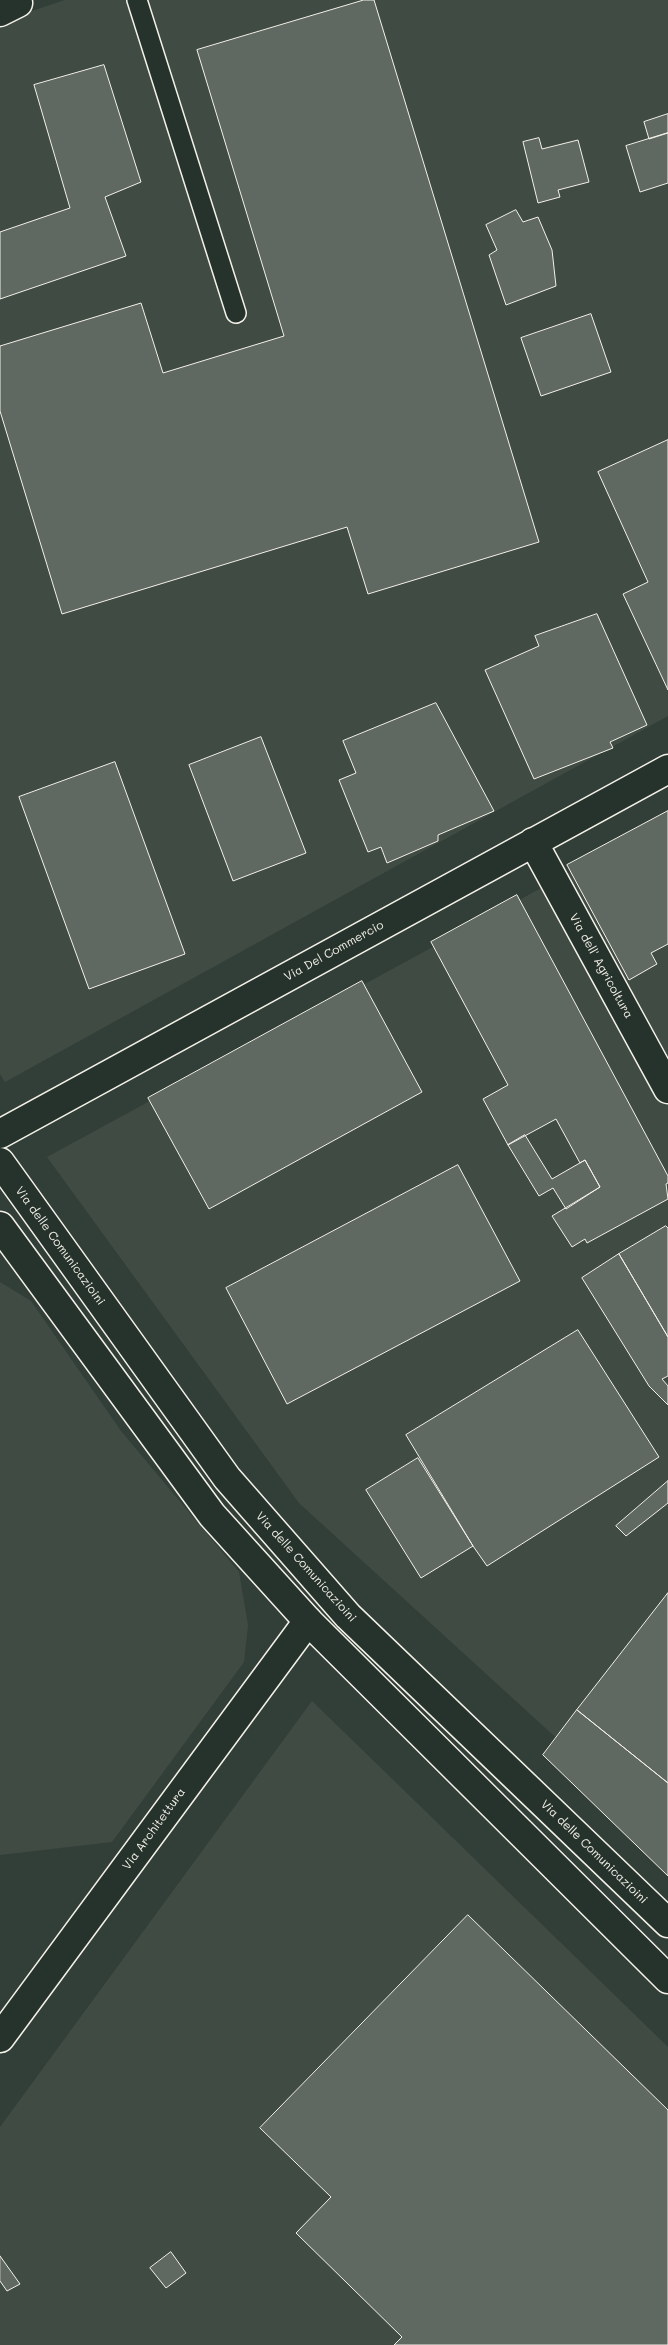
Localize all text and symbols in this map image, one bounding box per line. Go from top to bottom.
street label: Via dell' Agricoltura [566,911,636,1021]
street label: Via Del Commercio [282,918,386,984]
street label: Via delle Comunicazioini [12,1184,108,1308]
street label: Via delle Comunicazioini [253,1509,359,1625]
street label: Via Architettura [119,1785,189,1873]
street label: Via delle Comunicazioini [538,1797,650,1907]

